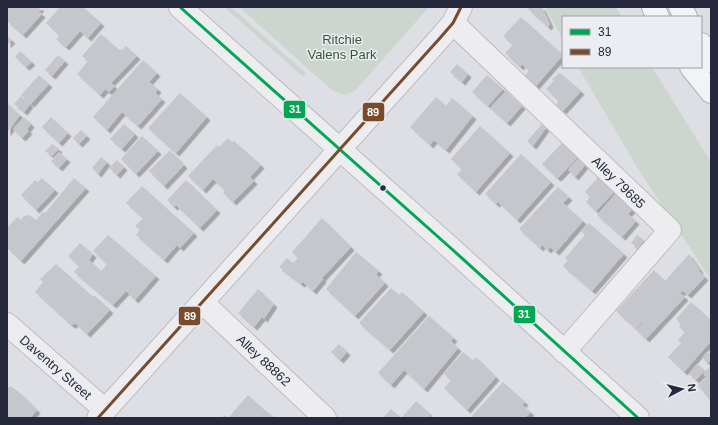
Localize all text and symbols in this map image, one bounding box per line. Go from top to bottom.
legend [562,16,702,68]
text: 31 [598,25,612,39]
park label: Ritchie Valens Park [307,32,377,62]
text: 89 [598,45,612,59]
line badge: 31 [283,100,306,119]
line badge: 89 [362,102,385,122]
text: 31 [289,103,301,115]
text: 89 [367,106,379,118]
street label: Alley 79685 [589,153,648,211]
unlabelled marker [378,183,388,193]
line badge: 31 [513,305,536,324]
line badge: 89 [178,306,201,326]
text: 31 [518,308,530,320]
text: 89 [184,310,196,322]
street label: Daventry Street [17,332,95,403]
street label: Alley 88862 [234,332,294,389]
north arrow [662,369,702,409]
text: N [685,383,698,393]

